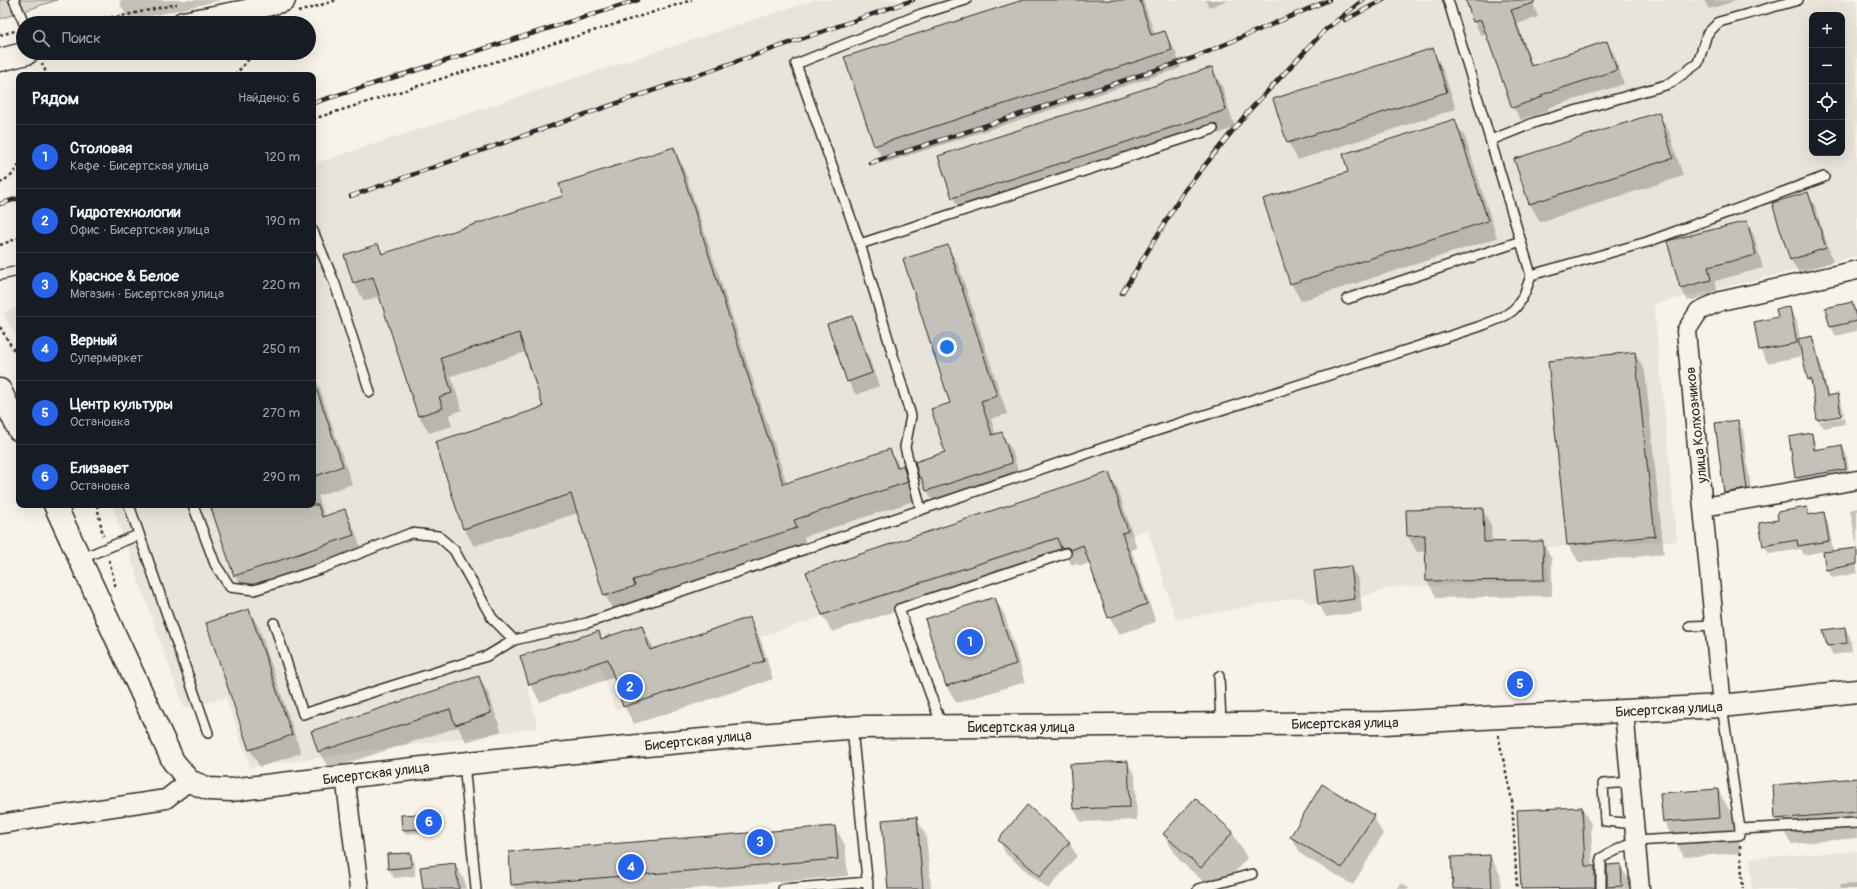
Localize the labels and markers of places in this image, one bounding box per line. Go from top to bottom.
pin: 1 [957,627,983,657]
pin: 5 [1507,669,1533,699]
pin: 2 [617,672,643,702]
pin: 6 [416,807,442,837]
pin: 3 [747,827,773,857]
pin: 4 [618,852,644,882]

